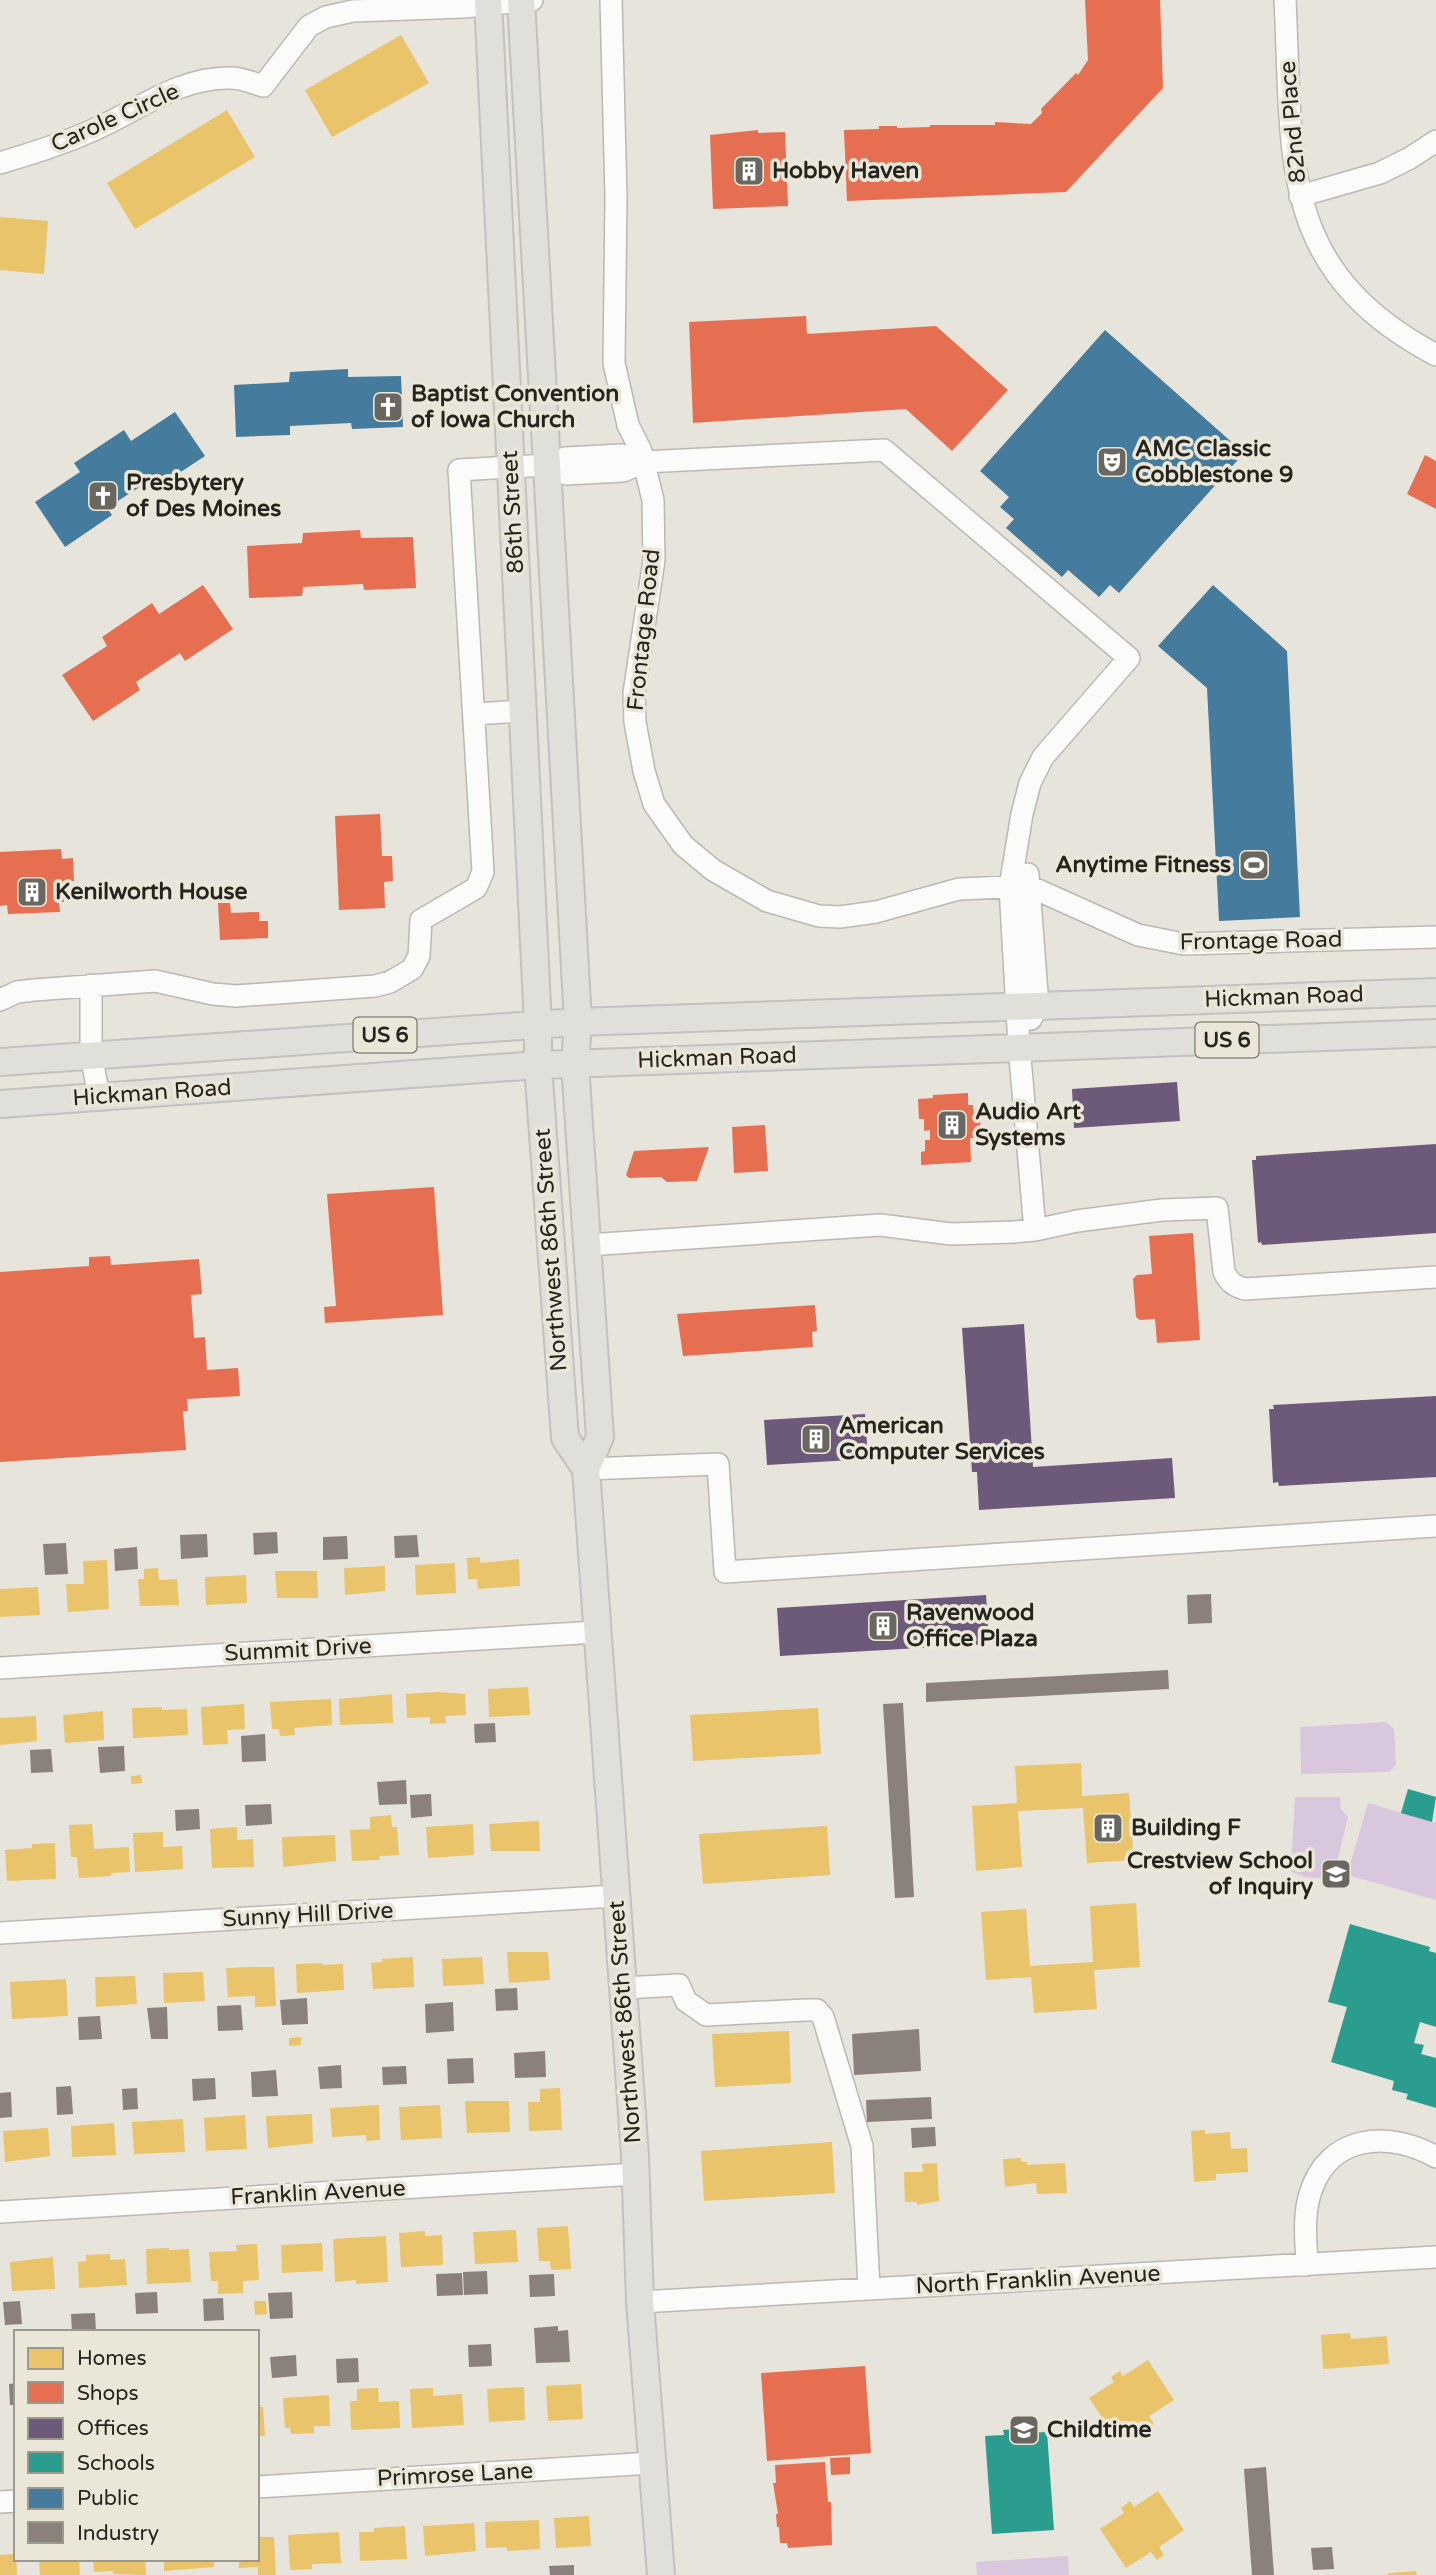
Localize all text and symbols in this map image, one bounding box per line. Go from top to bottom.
street label: 82nd Place [1274,60,1312,184]
street label: Carole Circle [47,77,183,159]
building icon: Hobby Haven [732,154,766,188]
place label: Hobby Haven [772,157,919,185]
place label: Baptist Convention of Iowa Church [411,380,619,434]
church icon: Baptist Convention of Iowa Church [371,390,405,424]
place label: AMC Classic Cobblestone 9 [1135,435,1293,489]
theatre icon: AMC Classic Cobblestone 9 [1095,445,1129,479]
street label: 86th Street [496,449,530,574]
place label: Presbytery of Des Moines [126,469,281,523]
church icon: Presbytery of Des Moines [86,479,120,513]
street label: Frontage Road [622,548,666,712]
sports icon: Anytime Fitness [1237,848,1271,882]
place label: Anytime Fitness [1055,851,1231,879]
building icon: Kenilworth House [15,875,49,909]
place label: Kenilworth House [55,878,248,906]
street label: Frontage Road [1179,926,1343,956]
street label: Hickman Road [1204,980,1364,1014]
road number: US 6 [354,1018,416,1052]
road number: US 6 [1196,1023,1258,1058]
street label: Hickman Road [637,1041,797,1075]
street label: Hickman Road [71,1073,233,1113]
place label: Audio Art Systems [975,1098,1081,1152]
building icon: Audio Art Systems [935,1108,969,1142]
street label: Northwest 86th Street [529,1127,573,1373]
place label: American Computer Services [839,1412,1045,1466]
building icon: American Computer Services [799,1422,833,1456]
place label: Ravenwood Office Plaza [906,1599,1038,1653]
building icon: Ravenwood Office Plaza [866,1609,900,1643]
street label: Summit Drive [224,1632,372,1668]
building icon: Building F [1091,1811,1125,1845]
place label: Building F [1131,1814,1241,1842]
place label: Crestview School of Inquiry [1127,1847,1314,1901]
school or university icon: Crestview School of Inquiry [1319,1857,1353,1891]
street label: Sunny Hill Drive [222,1897,394,1933]
street label: Northwest 86th Street [603,1899,647,2145]
street label: Franklin Avenue [230,2174,406,2212]
street label: North Franklin Avenue [915,2260,1161,2300]
legend [14,2330,259,2561]
text: Homes [77,2346,147,2371]
text: Shops [77,2381,139,2406]
school or university icon: Childtime [1007,2413,1041,2447]
text: Offices [77,2416,149,2441]
place label: Childtime [1047,2416,1152,2444]
text: Schools [77,2451,155,2476]
street label: Primrose Lane [376,2457,534,2493]
text: Public [77,2486,139,2511]
text: Industry [77,2521,159,2546]

